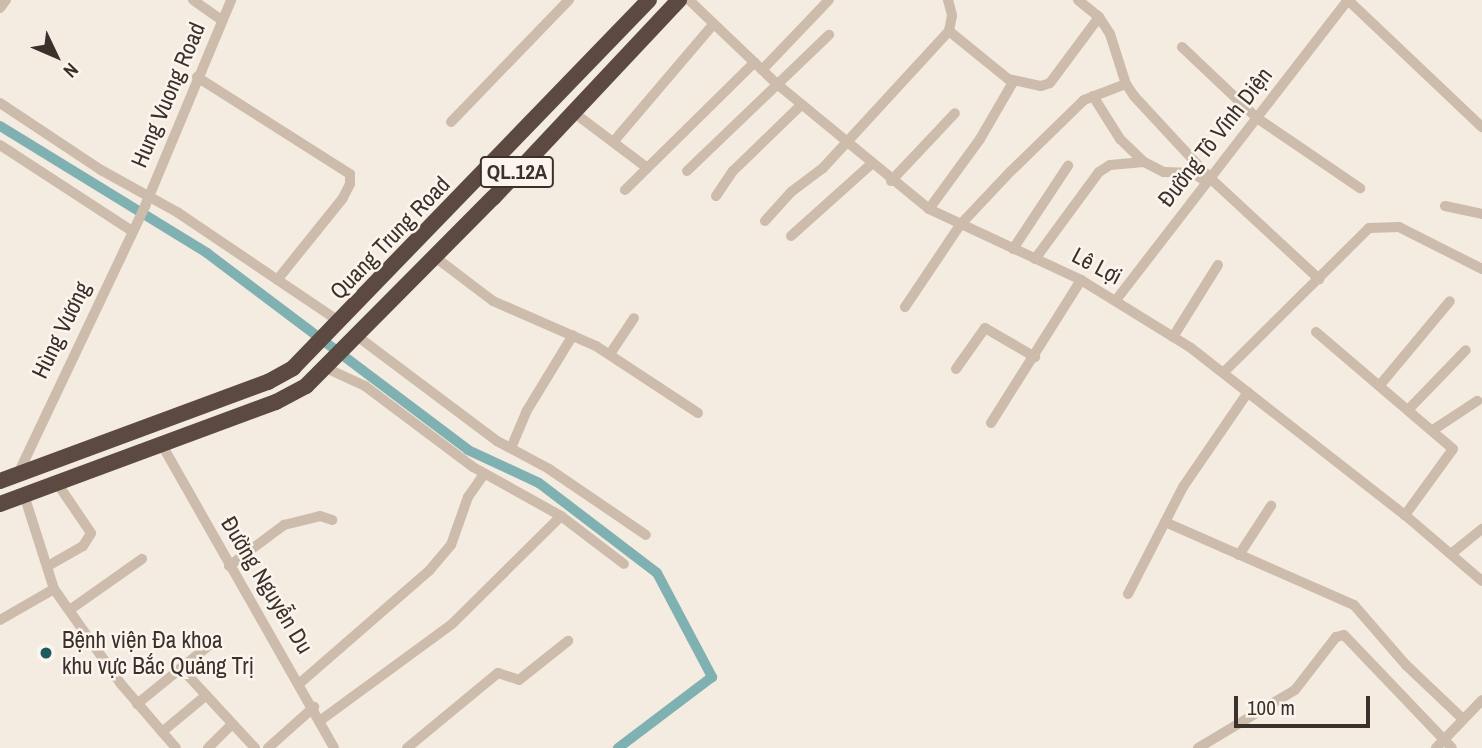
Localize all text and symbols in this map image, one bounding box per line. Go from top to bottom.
street label: Hung Vuong Road [125,19,211,171]
north arrow [21,21,91,91]
text: N [58,58,84,84]
street label: Đường Tô Vĩnh Diện [1152,62,1278,212]
road number: QL.12A [478,154,556,190]
street label: Quang Trung Road [324,171,456,305]
street label: Lê Lợi [1067,242,1127,290]
street label: Hùng Vương [26,277,96,383]
street label: Đường Nguyễn Du [215,511,319,659]
place label: Bệnh viện Đa khoa khu vực Bắc Quảng Trị [62,626,254,680]
marker: Bệnh viện Đa khoa khu vực Bắc Quảng Trị [36,643,56,663]
scale bar [1237,682,1374,726]
text: 100 m [1247,693,1295,722]

